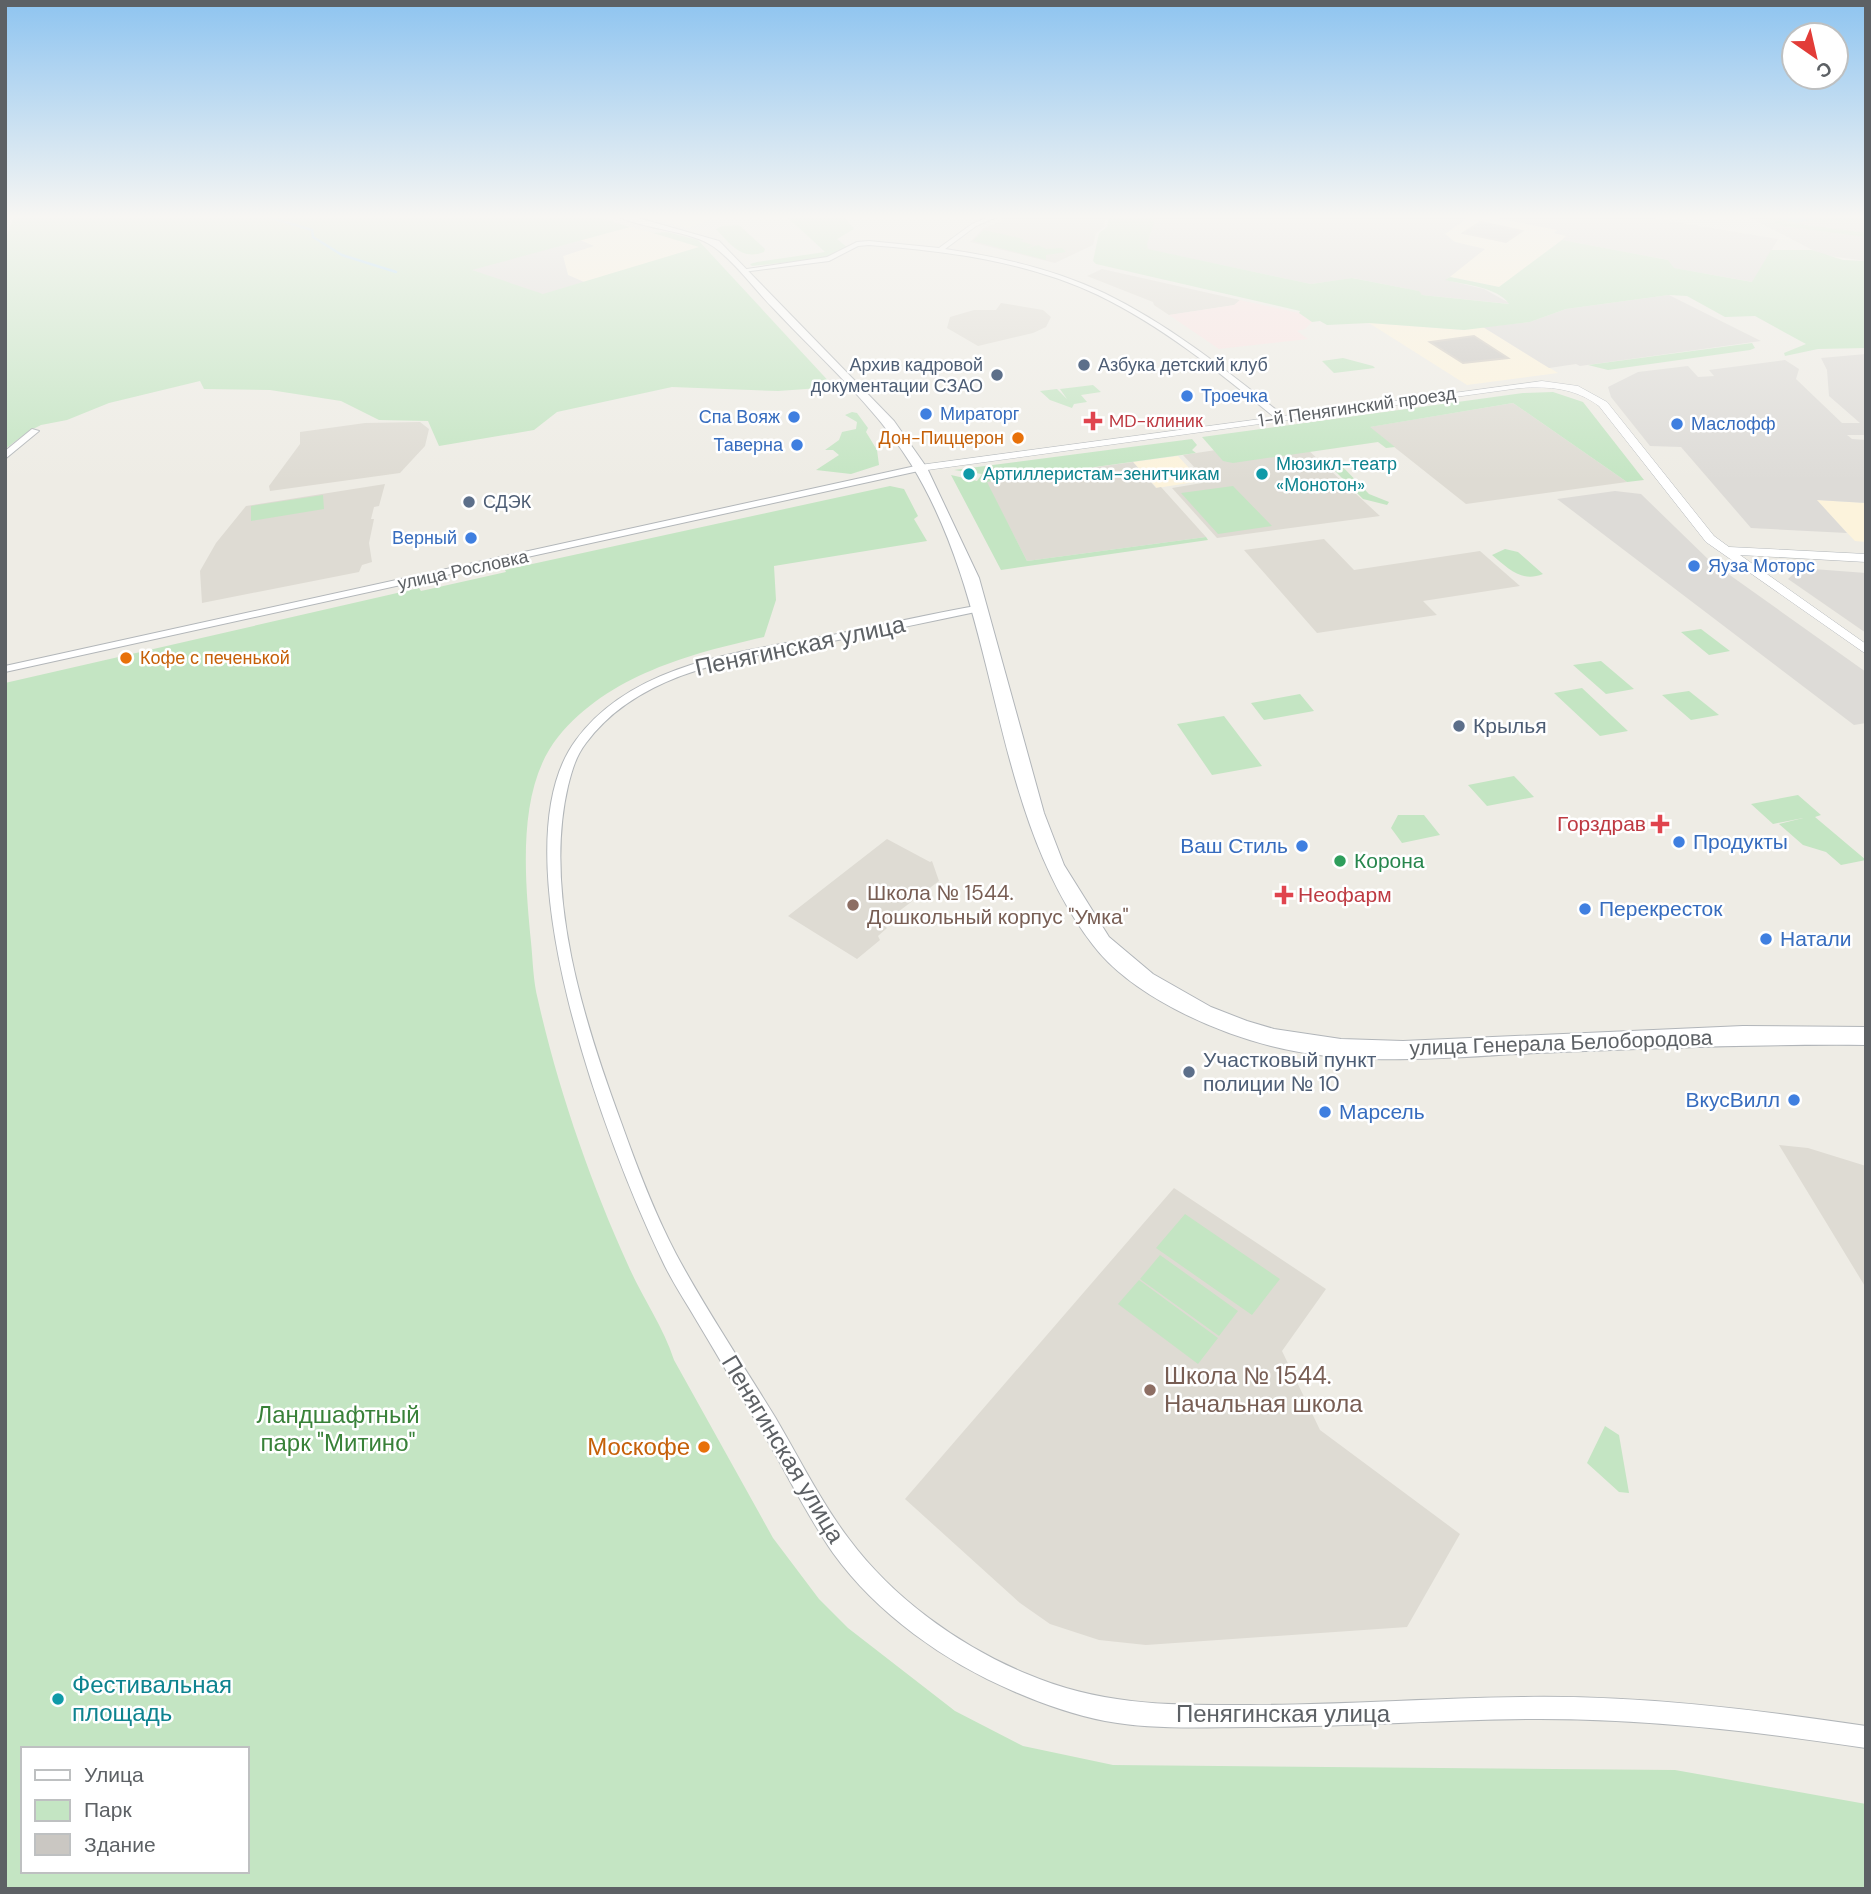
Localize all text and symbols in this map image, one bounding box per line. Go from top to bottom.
north arrow [1780,21,1850,91]
text: С [1811,55,1837,84]
place label: Архив кадровой документации СЗАО [811,353,983,398]
place label: Азбука детский клуб [1098,353,1268,377]
marker: Азбука детский клуб [1076,357,1092,373]
marker: Архив кадровой документации СЗАО [989,367,1005,383]
street label: 1-й Пенягинский проезд [1257,381,1458,433]
place label: Троечка [1201,384,1269,408]
marker: Троечка [1179,388,1195,404]
place label: Мираторг [940,402,1020,426]
place label: Спа Вояж [699,405,780,429]
marker: Мираторг [918,406,934,422]
marker: Спа Вояж [786,409,802,425]
place label: MD-клиник [1109,409,1203,433]
marker: MD-клиник [1083,411,1103,431]
place label: Маслофф [1691,412,1776,436]
marker: Маслофф [1669,416,1685,432]
place label: Дон-Пиццерон [879,426,1004,450]
marker: Дон-Пиццерон [1010,430,1026,446]
place label: Таверна [713,433,784,457]
marker: Таверна [789,437,805,453]
place label: Мюзикл-театр «Монотон» [1276,452,1397,497]
place label: Артиллеристам-зенитчикам [983,462,1220,486]
marker: Артиллеристам-зенитчикам [961,466,977,482]
marker: Мюзикл-театр «Монотон» [1254,466,1270,482]
place label: СДЭК [483,490,532,514]
marker: СДЭК [461,494,477,510]
place label: Верный [392,526,457,550]
marker: Верный [463,530,479,546]
street label: улица Рословка [395,544,532,596]
place label: Яуза Моторс [1708,554,1815,578]
marker: Яуза Моторс [1686,558,1702,574]
street label: Пенягинская улица [692,608,908,683]
place label: Кофе с печенькой [140,646,290,670]
marker: Кофе с печенькой [118,650,134,666]
place label: Крылья [1473,712,1547,740]
marker: Крылья [1451,718,1467,734]
place label: Горздрав [1557,810,1646,838]
marker: Горздрав [1652,816,1668,832]
place label: Продукты [1693,828,1788,856]
place label: Ваш Стиль [1180,832,1288,860]
marker: Продукты [1671,834,1687,850]
marker: Ваш Стиль [1294,838,1310,854]
place label: Корона [1354,847,1425,875]
marker: Корона [1332,853,1348,869]
place label: Школа № 1544. Дошкольный корпус "Умка" [867,879,1129,931]
place label: Неофарм [1298,881,1392,909]
marker: Неофарм [1276,887,1292,903]
place label: Перекресток [1599,895,1723,923]
marker: Школа № 1544. Дошкольный корпус "Умка" [845,897,861,913]
marker: Перекресток [1577,901,1593,917]
place label: Натали [1780,925,1851,953]
marker: Натали [1758,931,1774,947]
street label: улица Генерала Белобородова [1409,1024,1713,1062]
place label: Участковый пункт полиции № 10 [1203,1046,1377,1098]
marker: Участковый пункт полиции № 10 [1181,1064,1197,1080]
place label: ВкусВилл [1686,1086,1780,1114]
marker: ВкусВилл [1786,1092,1802,1108]
place label: Марсель [1339,1098,1425,1126]
marker: Марсель [1317,1104,1333,1120]
street label: Пенягинская улица [715,1349,852,1549]
place label: Школа № 1544. Начальная школа [1164,1360,1363,1419]
marker: Школа № 1544. Начальная школа [1142,1382,1158,1398]
park label: Ландшафтный парк "Митино" [256,1399,420,1458]
place label: Москофе [587,1431,690,1462]
marker: Москофе [696,1439,712,1455]
place label: Фестивальная площадь [72,1669,232,1728]
marker: Фестивальная площадь [50,1691,66,1707]
street label: Пенягинская улица [1176,1698,1391,1729]
legend [21,1747,248,1873]
text: Улица [84,1761,144,1789]
text: Парк [84,1796,132,1824]
text: Здание [84,1831,156,1859]

